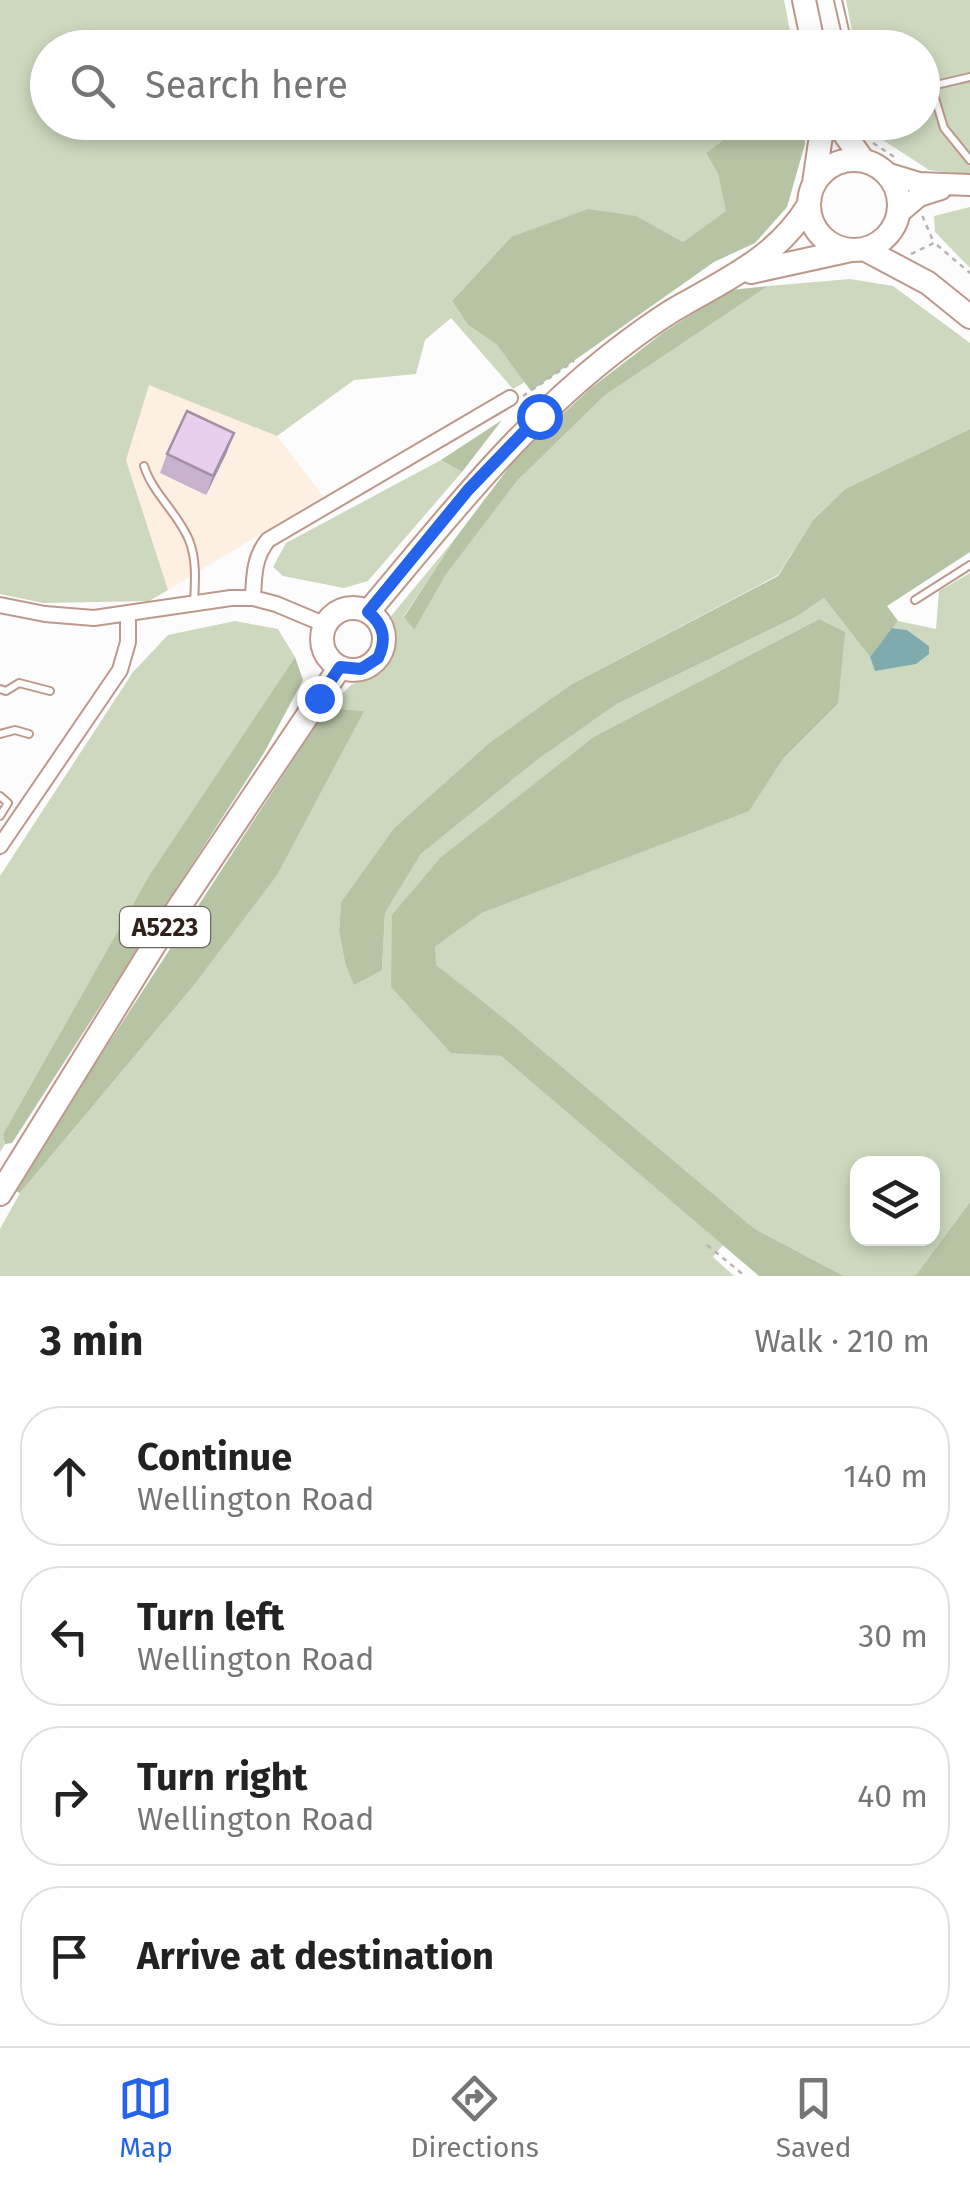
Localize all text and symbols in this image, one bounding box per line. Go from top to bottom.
search box [30,30,940,140]
icon: search [65,58,120,113]
text: Search here [145,62,348,108]
route start [517,394,563,440]
route end [297,676,343,722]
road number: A5223 [120,907,210,947]
map controls [850,1156,940,1246]
button: layers [850,1156,940,1246]
text: 3 min [40,1316,143,1366]
text: Walk · 210 m [754,1322,930,1360]
text: Continue [137,1434,292,1480]
icon: ahead [42,1449,97,1504]
text: 140 m [843,1457,928,1495]
text: Wellington Road [137,1480,375,1518]
text: Turn left [137,1594,284,1640]
icon: left [42,1609,97,1664]
text: 30 m [858,1617,928,1655]
text: Wellington Road [137,1640,375,1678]
text: Turn right [137,1754,307,1800]
icon: right [42,1769,97,1824]
text: 40 m [857,1777,928,1815]
text: Wellington Road [137,1800,375,1838]
icon: arrive [42,1929,97,1984]
text: Arrive at destination [137,1933,494,1979]
tab: Map [118,2071,173,2164]
tab: Directions [410,2071,539,2164]
tab: Saved [776,2071,852,2164]

